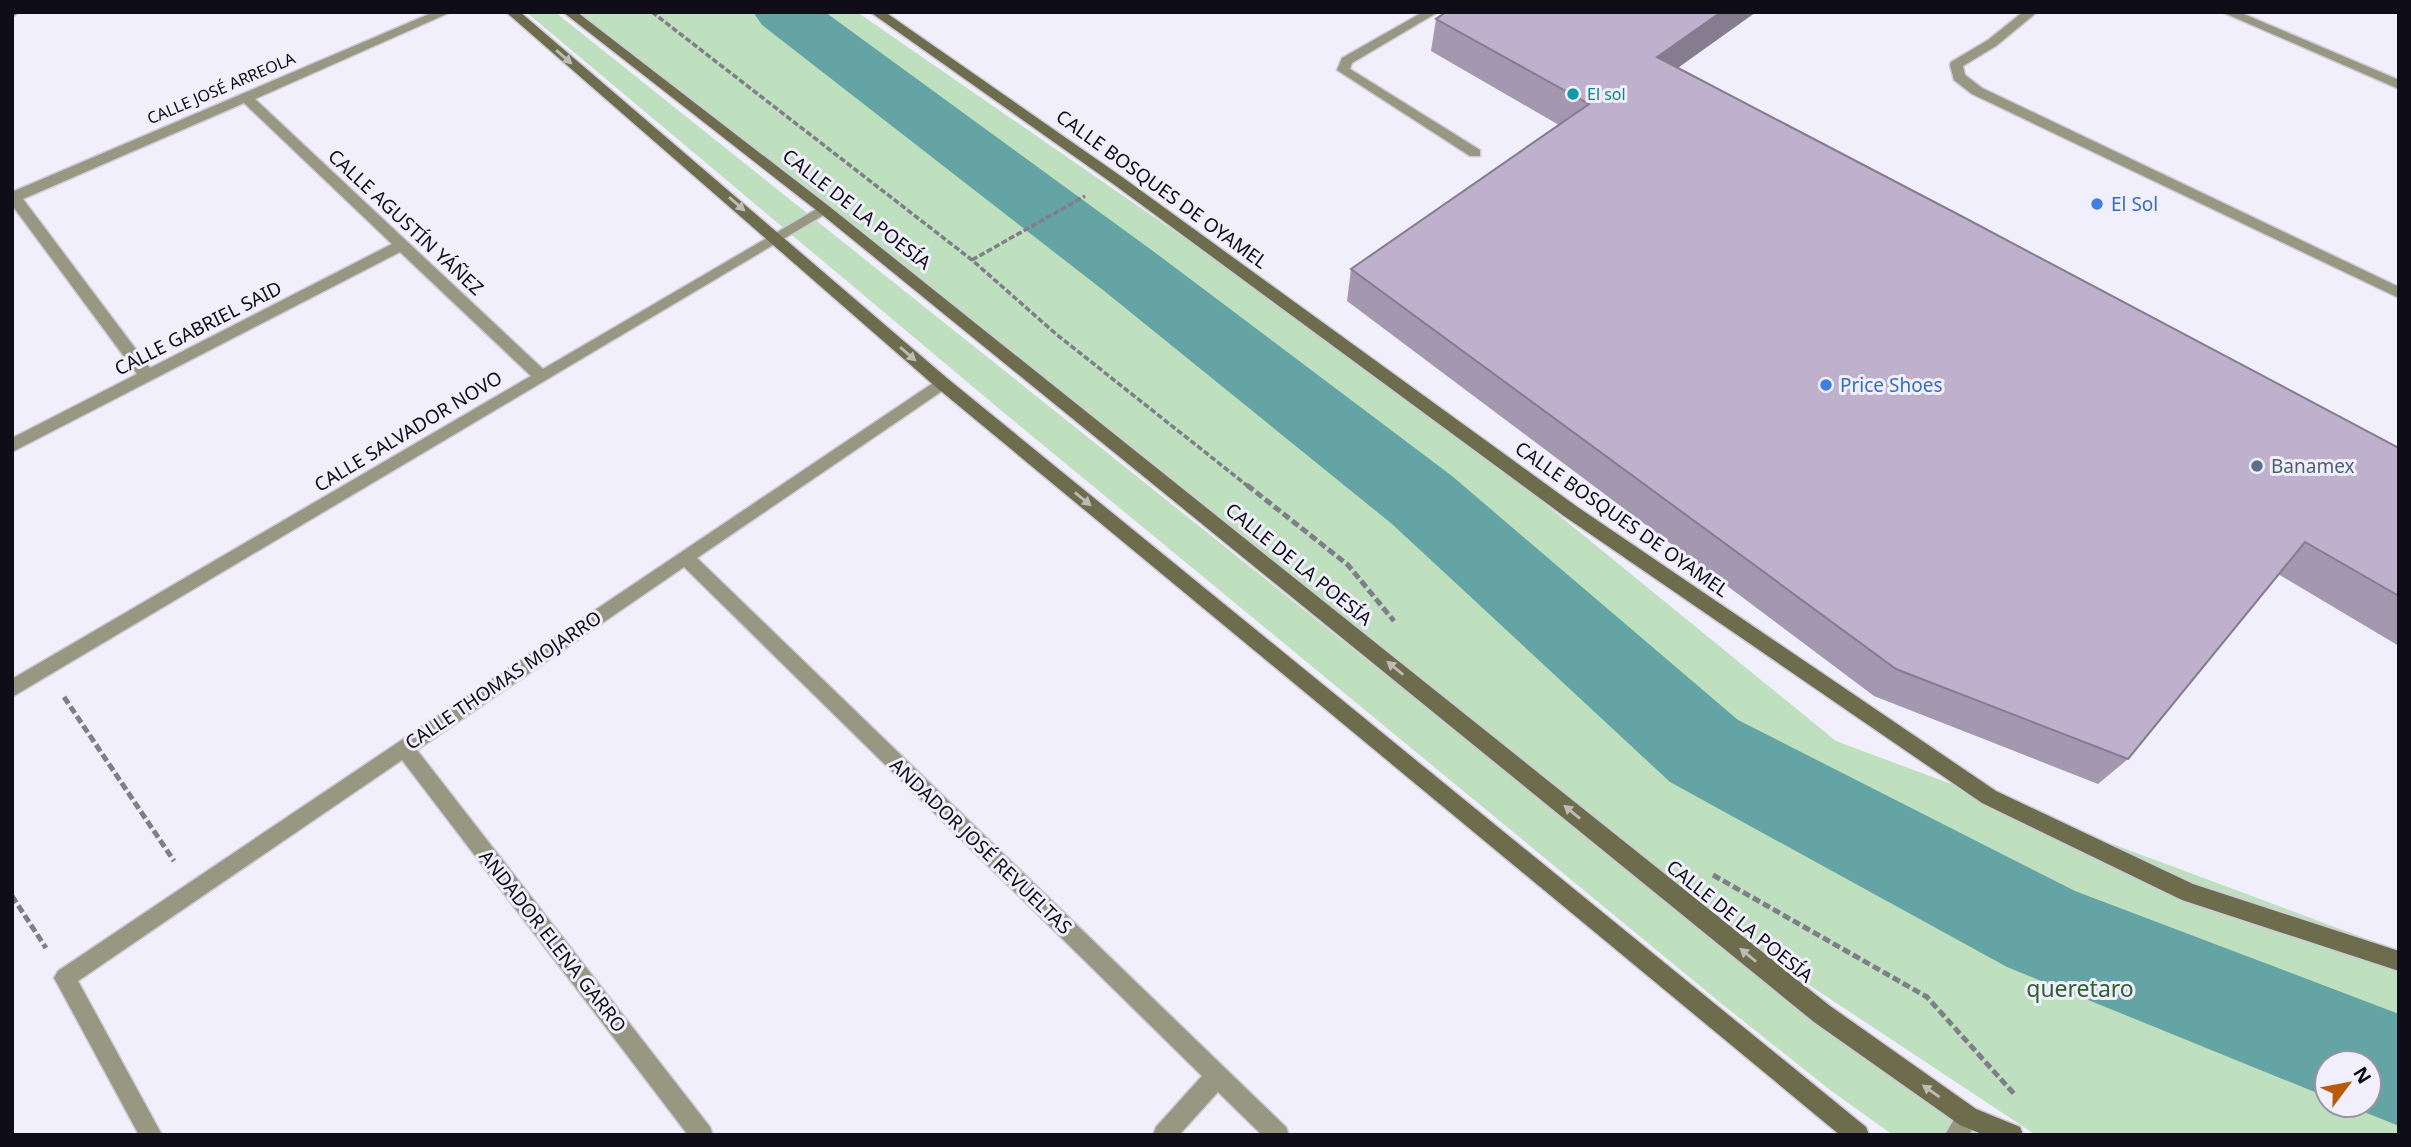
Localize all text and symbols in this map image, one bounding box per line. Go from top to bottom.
street label: CALLE JOSÉ ARREOLA [144,47,299,129]
one-way arrow [555,49,573,65]
place label: El sol [1587,83,1626,105]
marker: El sol [1565,86,1581,102]
street label: CALLE BOSQUES DE OYAMEL [1051,103,1273,275]
street label: CALLE AGUSTÍN YÁÑEZ [323,143,489,301]
street label: CALLE DE LA POESÍA [777,143,937,276]
place label: El Sol [2111,191,2158,217]
one-way arrow [728,196,746,212]
marker: El Sol [2089,196,2105,212]
street label: CALLE GABRIEL SAID [110,275,286,381]
one-way arrow [900,346,917,361]
street label: CALLE SALVADOR NOVO [309,364,507,498]
place label: Price Shoes [1840,372,1943,398]
marker: Price Shoes [1818,377,1834,393]
street label: CALLE BOSQUES DE OYAMEL [1510,435,1734,603]
place label: Banamex [2271,453,2355,479]
marker: Banamex [2249,458,2265,474]
one-way arrow [1074,492,1092,507]
street label: CALLE DE LA POESÍA [1220,497,1379,632]
street label: CALLE THOMAS MOJARRO [400,604,606,756]
one-way arrow [1386,661,1404,676]
street label: ANDADOR JOSÉ REVUELTAS [884,752,1078,940]
one-way arrow [1563,804,1581,819]
street label: ANDADOR ELENA GARRO [474,844,632,1038]
street label: CALLE DE LA POESÍA [1661,854,1820,989]
one-way arrow [1740,948,1757,963]
park label: queretaro [2026,972,2134,1004]
north arrow [2313,1049,2383,1119]
text: N [2347,1062,2378,1088]
one-way arrow [1922,1084,1940,1098]

